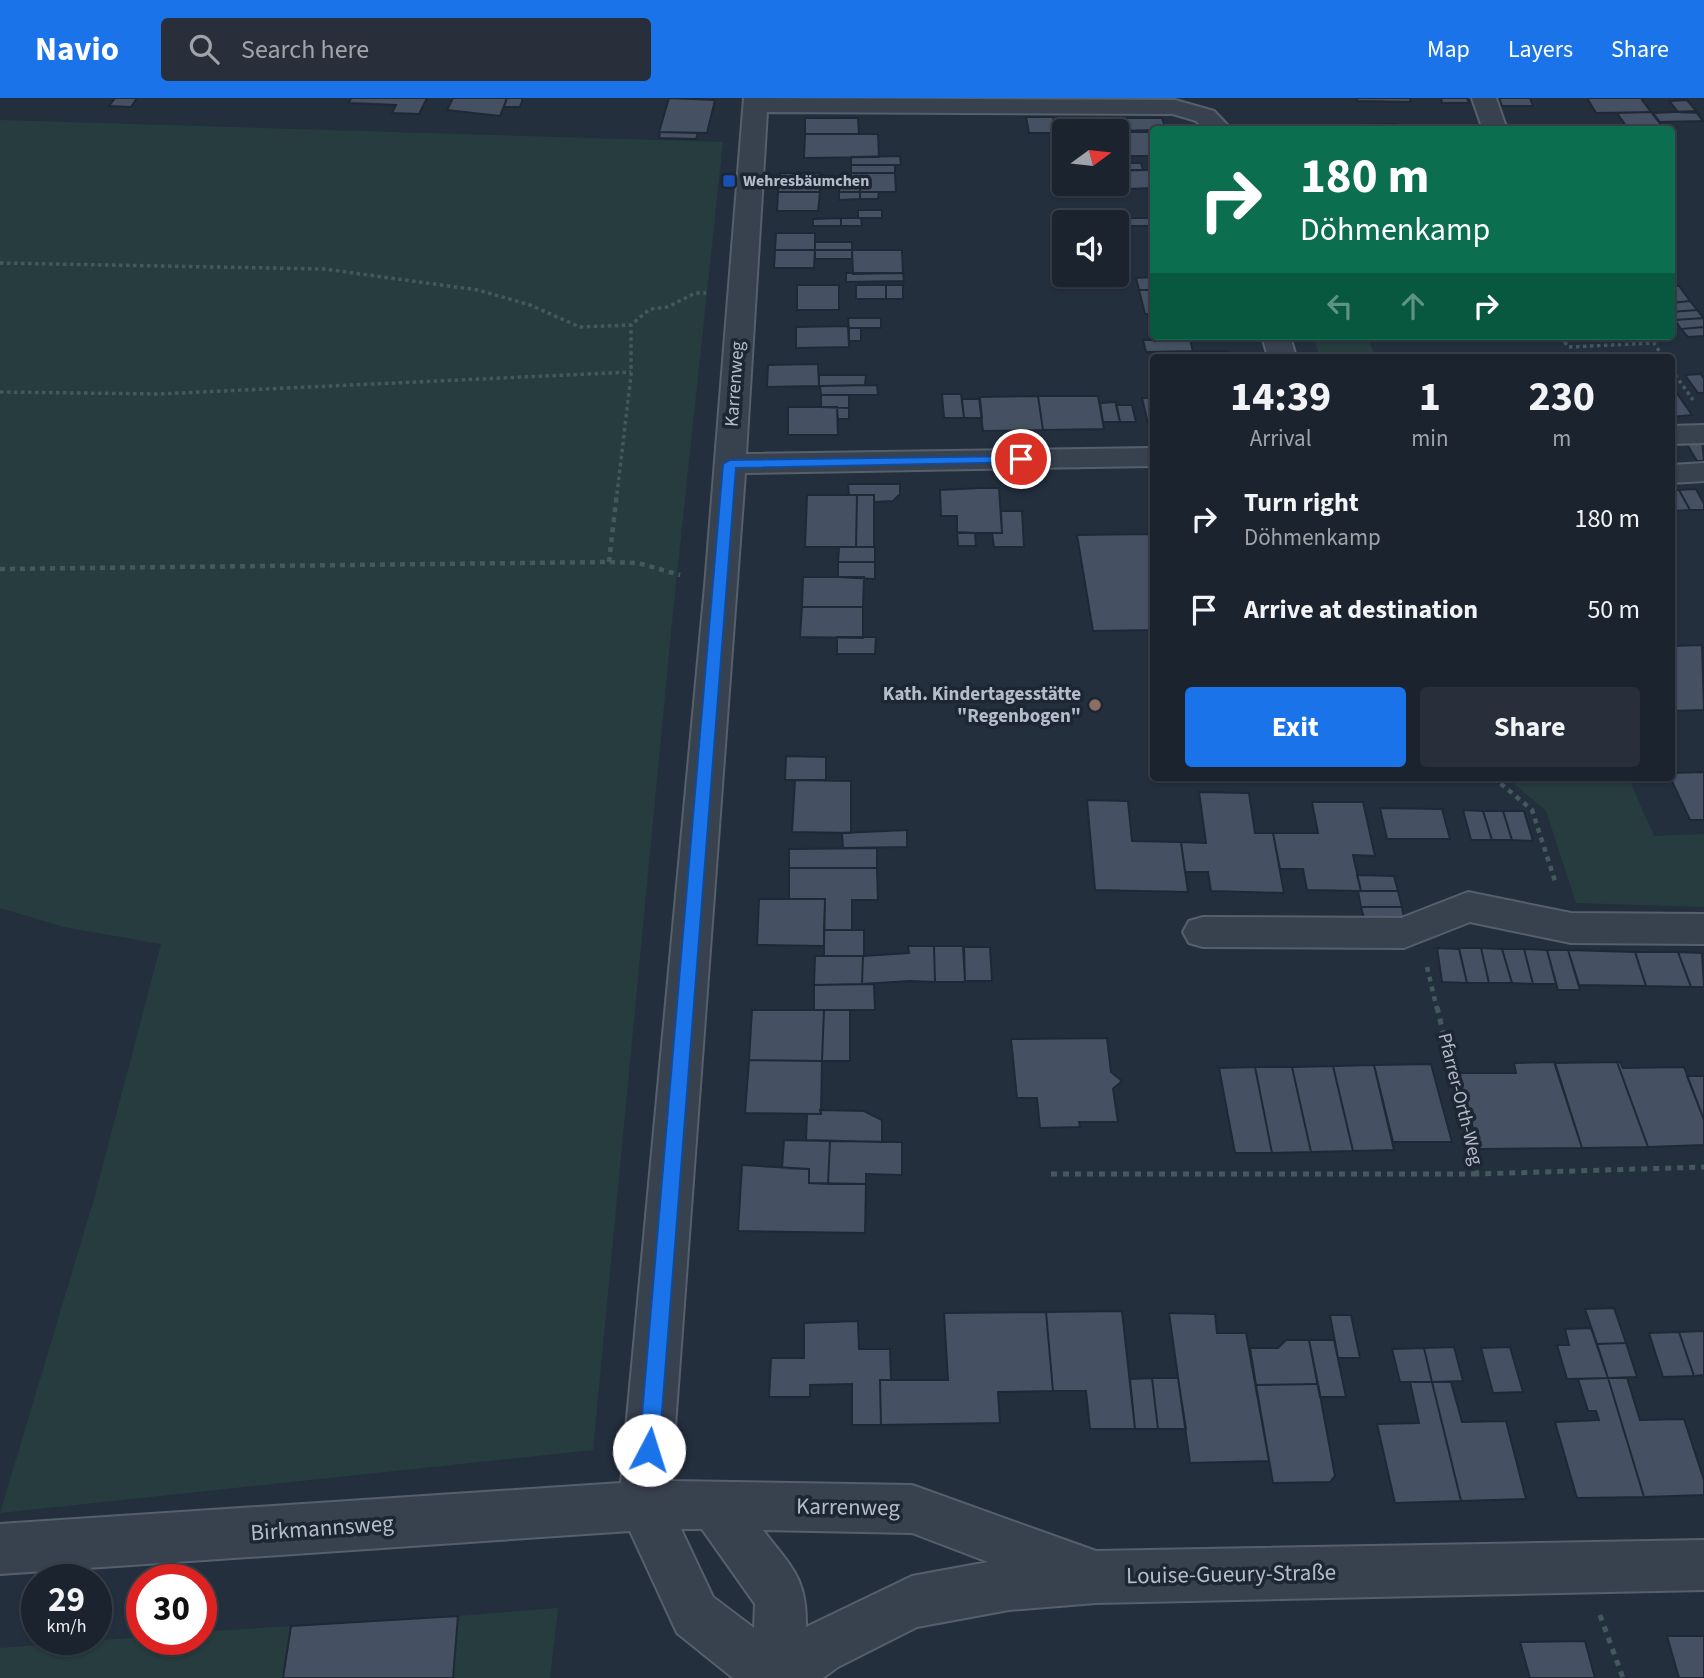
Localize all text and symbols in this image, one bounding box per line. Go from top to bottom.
search box [161,18,651,81]
text: Navio [35,26,119,73]
icon: search [185,30,223,68]
text: Search here [241,31,369,68]
text: Map [1427,32,1470,67]
text: Layers [1508,32,1573,67]
text: Share [1611,32,1669,67]
north arrow [1052,119,1129,196]
map controls [1052,119,1129,287]
text: 180 m [1300,142,1429,212]
icon: right [1185,154,1276,245]
place label: Wehresbäumchen [743,170,869,192]
marker: Wehresbäumchen [721,173,737,189]
text: Döhmenkamp [1300,207,1490,253]
button: sound [1052,210,1129,287]
icon: left [1321,287,1359,325]
icon: ahead [1394,287,1432,325]
icon: right [1467,287,1505,325]
street label: Karrenweg [719,340,751,428]
text: 14:39 [1230,367,1331,427]
text: 1 [1419,367,1441,427]
text: 230 [1528,367,1595,427]
text: Arrival [1250,422,1312,455]
text: min [1411,422,1449,455]
text: m [1552,422,1571,455]
pin [991,429,1051,489]
icon: arrive [1002,440,1040,478]
text: Turn right [1244,484,1359,521]
icon: right [1185,500,1223,538]
text: 180 m [1574,500,1640,537]
text: Döhmenkamp [1244,521,1381,554]
icon: arrive [1185,591,1223,629]
text: Arrive at destination [1244,591,1478,628]
text: 50 m [1587,591,1640,628]
place label: Kath. Kindertagesstätte "Regenbogen" [883,681,1081,730]
button: Exit [1185,687,1406,767]
button: Share [1420,687,1640,767]
marker: Kath. Kindertagesstätte "Regenbogen" [1087,697,1103,713]
street label: Pfarrer-Orth-Weg [1431,1030,1490,1168]
position arrow [612,1413,686,1487]
street label: Karrenweg [796,1490,901,1524]
street label: Birkmannsweg [249,1507,395,1549]
street label: Louise-Gueury-Straße [1126,1556,1336,1592]
speed limit sign: 30 [126,1564,217,1655]
text: 29 [48,1575,85,1625]
text: km/h [47,1614,86,1639]

